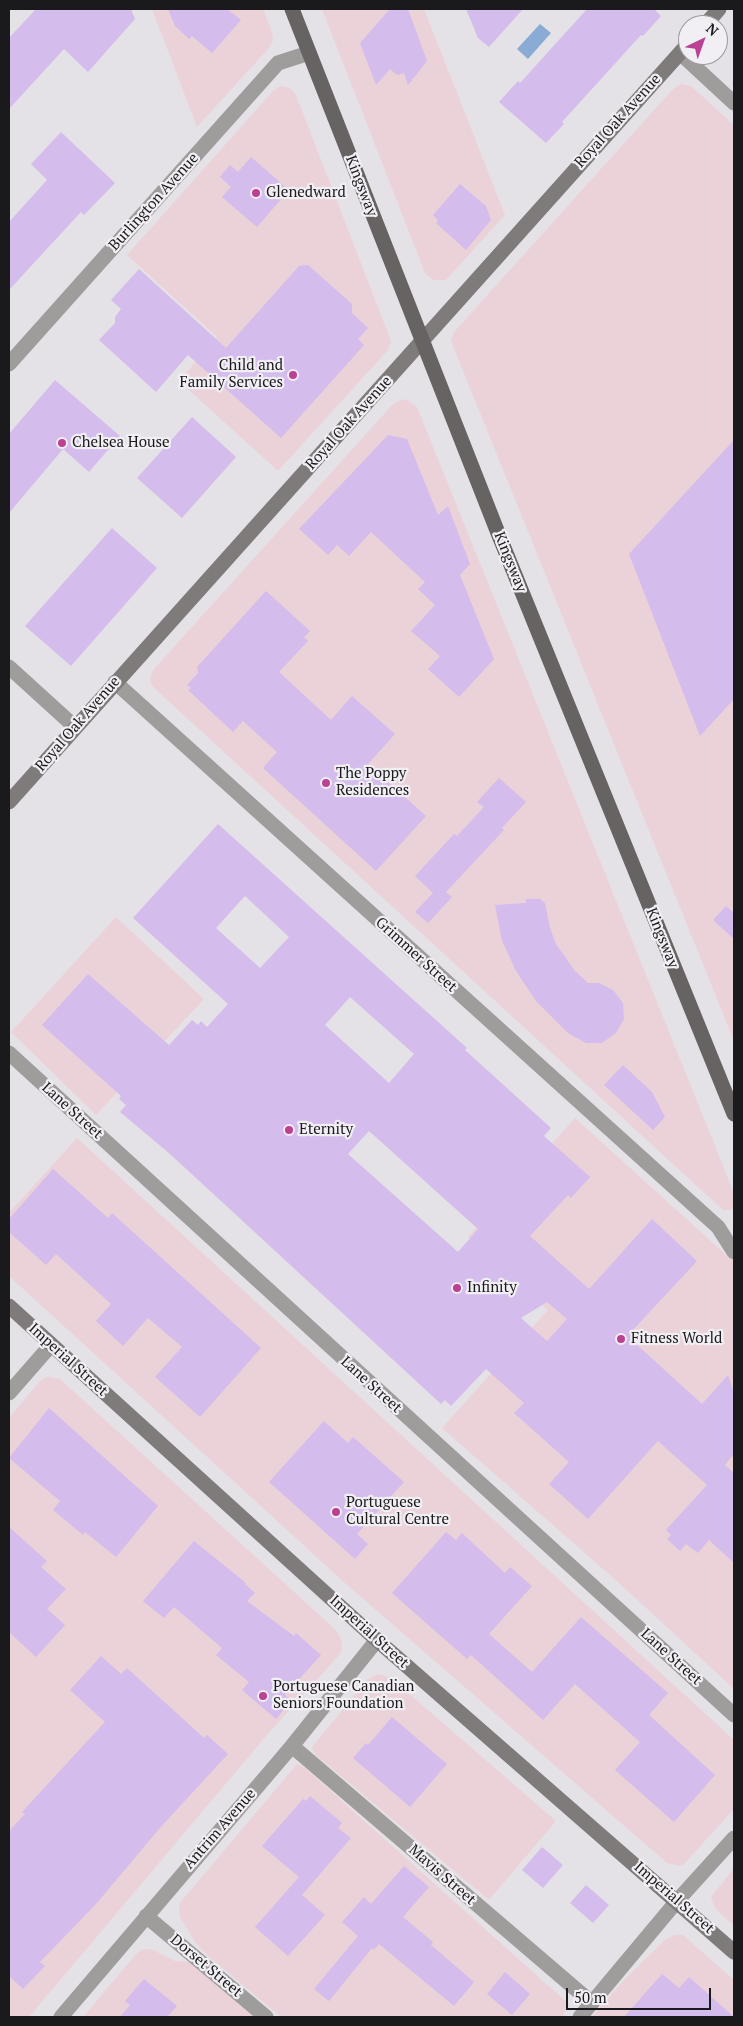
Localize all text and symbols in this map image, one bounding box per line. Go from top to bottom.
north arrow [678,15,728,65]
text: N [702,19,723,40]
street label: Royal Oak Avenue [571,70,665,172]
street label: Burlington Avenue [106,150,202,254]
street label: Kingsway [341,153,381,219]
place label: Glenedward [266,184,346,202]
marker: Glenedward [250,187,262,199]
place label: Child and Family Services [180,357,283,392]
marker: Child and Family Services [287,369,299,381]
street label: Royal Oak Avenue [302,372,396,474]
place label: Chelsea House [72,434,170,452]
marker: Chelsea House [56,437,68,449]
street label: Kingsway [490,529,530,595]
street label: Royal Oak Avenue [32,673,124,775]
place label: The Poppy Residences [336,765,409,800]
marker: The Poppy Residences [320,777,332,789]
street label: Kingsway [642,905,682,971]
street label: Grimmer Street [372,914,460,996]
street label: Lane Street [38,1079,106,1143]
place label: Eternity [299,1121,353,1139]
marker: Eternity [283,1124,295,1136]
place label: Infinity [467,1279,517,1297]
marker: Infinity [451,1282,463,1294]
street label: Imperial Street [25,1320,111,1400]
place label: Fitness World [631,1330,722,1348]
marker: Fitness World [615,1333,627,1345]
street label: Lane Street [337,1353,405,1417]
place label: Portuguese Cultural Centre [346,1494,449,1529]
marker: Portuguese Cultural Centre [330,1506,342,1518]
street label: Imperial Street [326,1592,412,1672]
street label: Lane Street [637,1625,705,1689]
place label: Portuguese Canadian Seniors Foundation [273,1678,414,1713]
marker: Portuguese Canadian Seniors Foundation [257,1690,269,1702]
street label: Antrim Avenue [180,1785,260,1873]
street label: Mavis Street [405,1841,479,1909]
street label: Imperial Street [630,1858,718,1938]
street label: Dorset Street [167,1931,245,2001]
scale bar [568,1978,713,2010]
text: 50 m [574,1987,607,2007]

